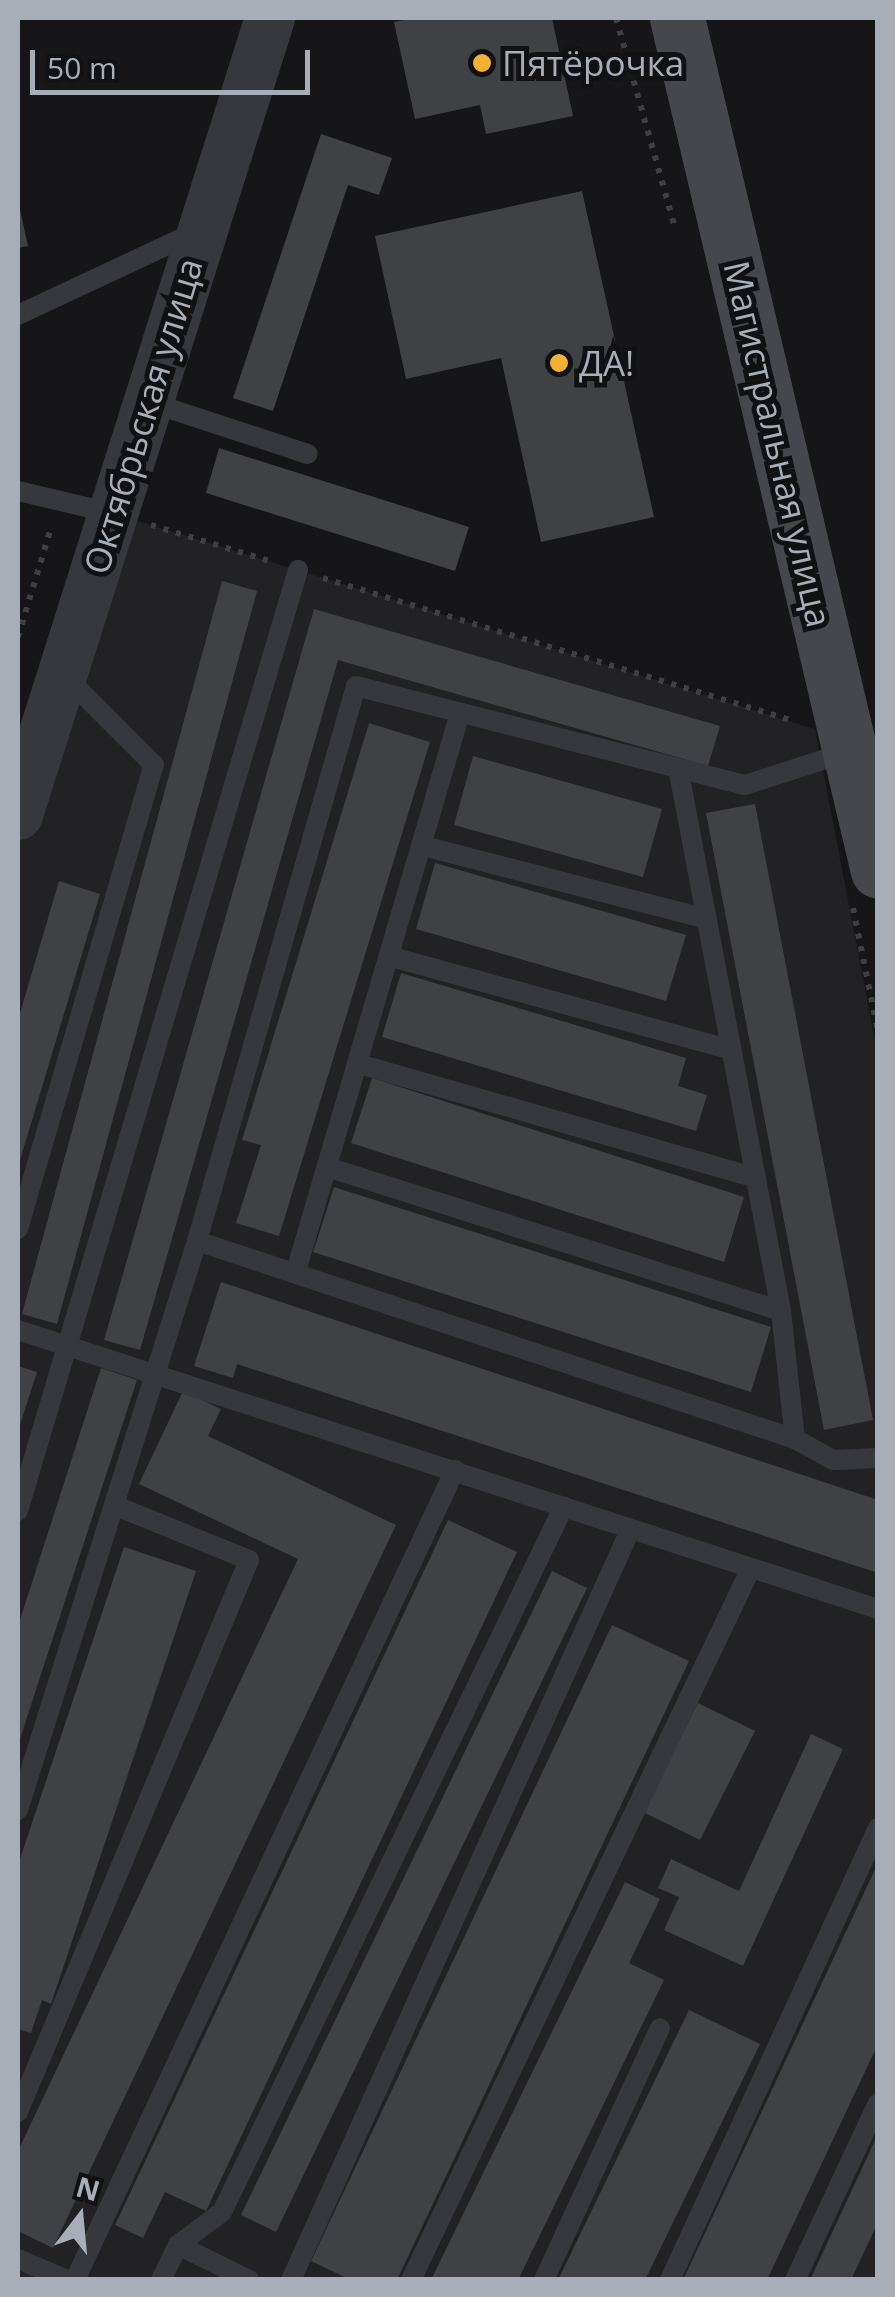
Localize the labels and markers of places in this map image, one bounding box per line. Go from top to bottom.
place label: Пятёрочка [502,42,684,84]
marker: Пятёрочка [471,52,493,74]
place label: ДА! [579,342,634,384]
marker: ДА! [548,352,570,374]

